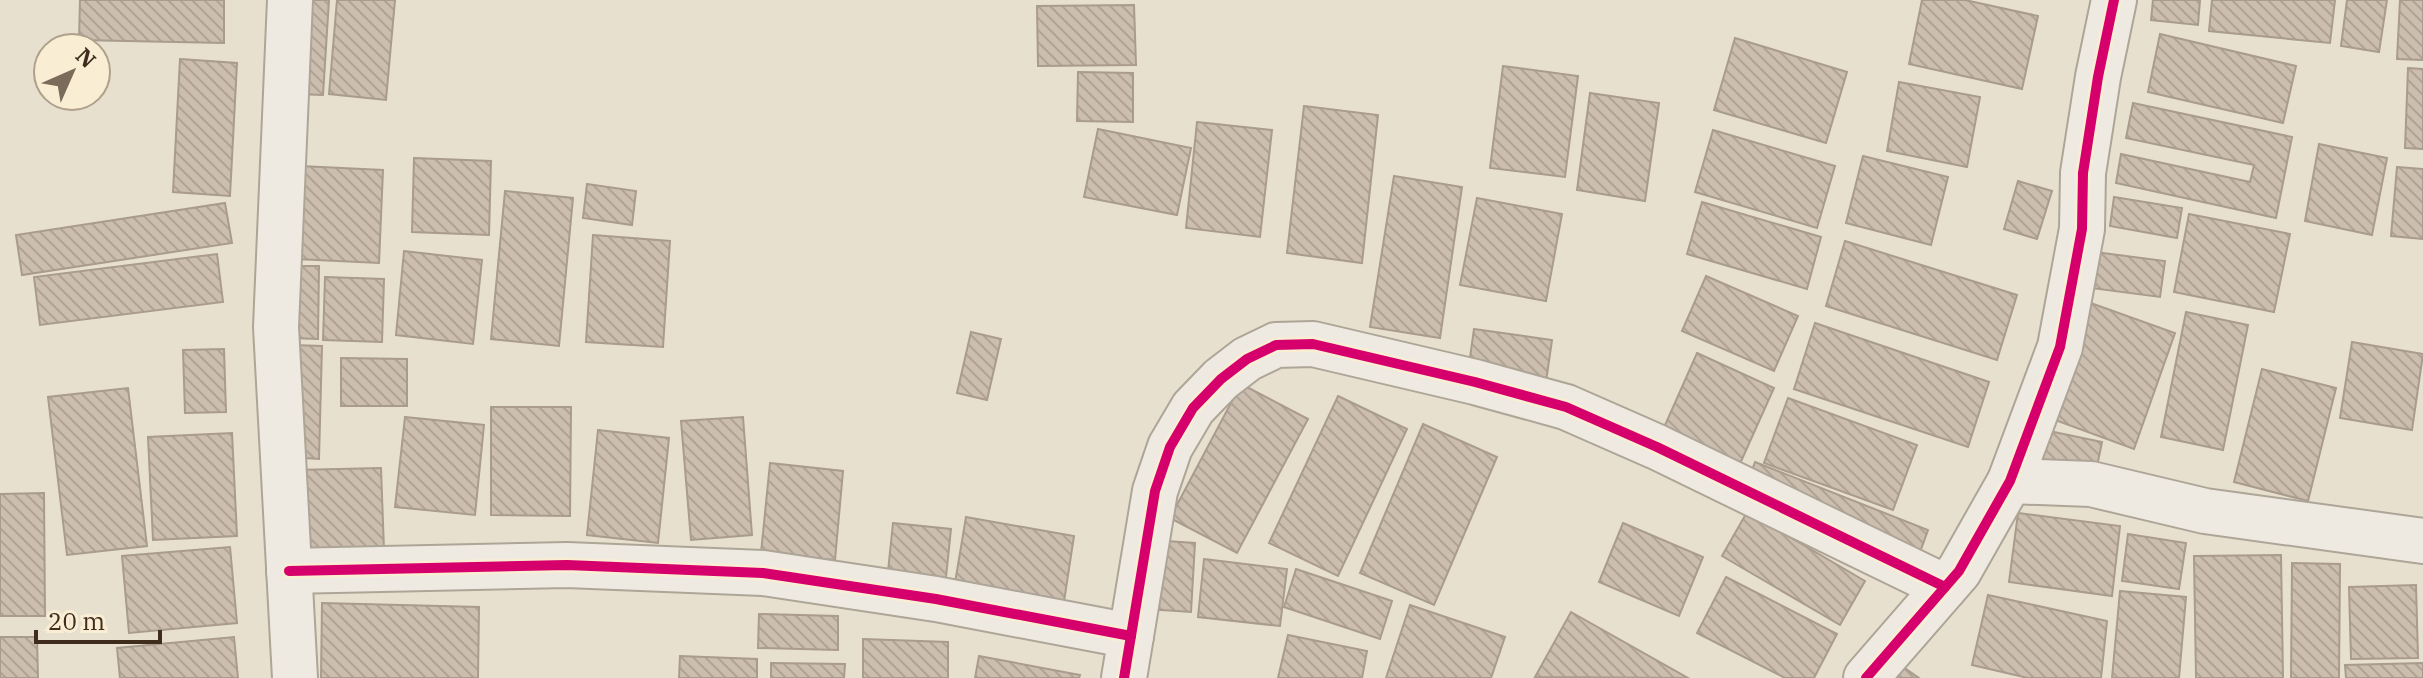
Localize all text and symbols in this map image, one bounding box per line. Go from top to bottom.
north arrow [32,32,112,112]
text: N [70,41,103,74]
scale bar [36,594,160,644]
text: 20 m [48,605,105,637]

